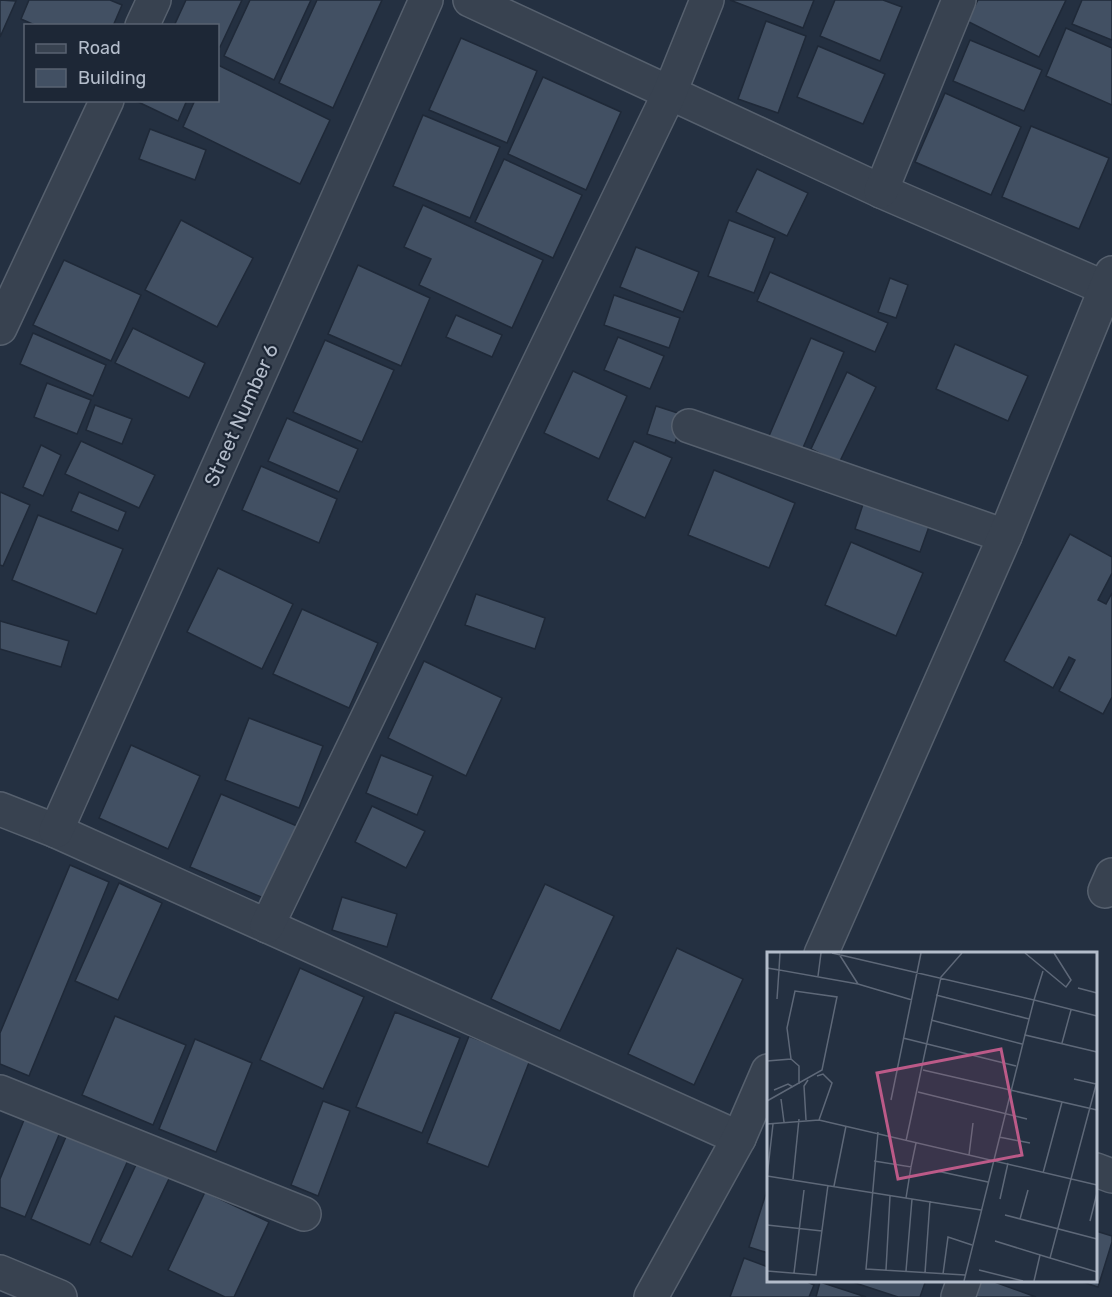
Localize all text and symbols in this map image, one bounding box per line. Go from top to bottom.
legend [24,24,219,102]
text: Road [78,37,121,59]
text: Building [78,67,146,89]
street label: Street Number 6 [199,340,283,490]
inset map [767,952,1097,1282]

